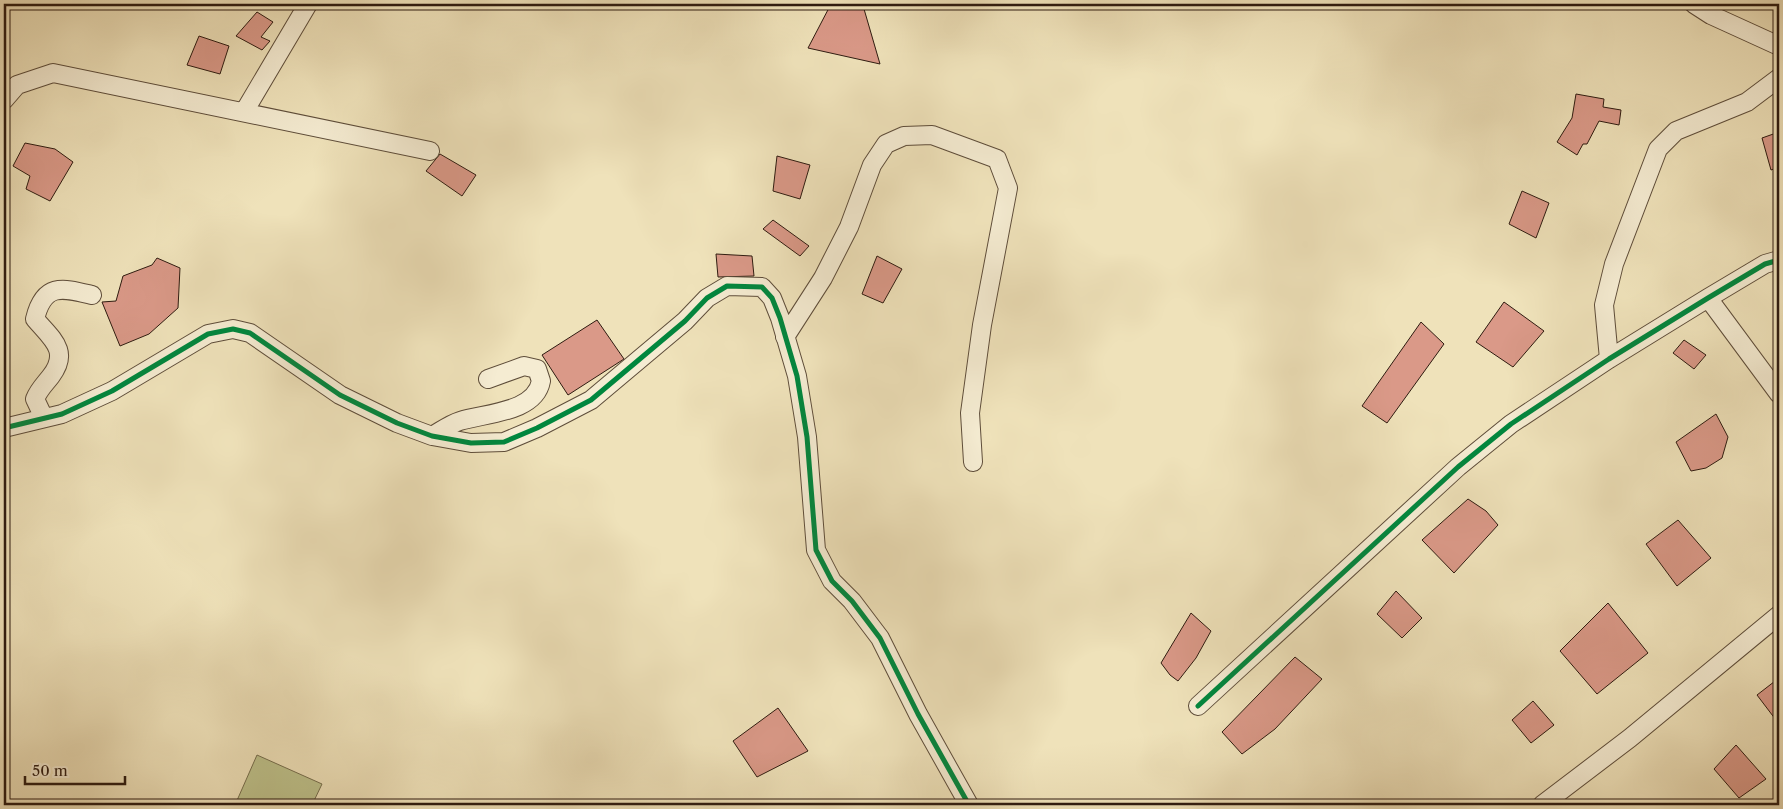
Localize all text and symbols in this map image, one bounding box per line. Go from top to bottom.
scale bar [25,754,125,786]
text: 50 m [32,761,68,780]

